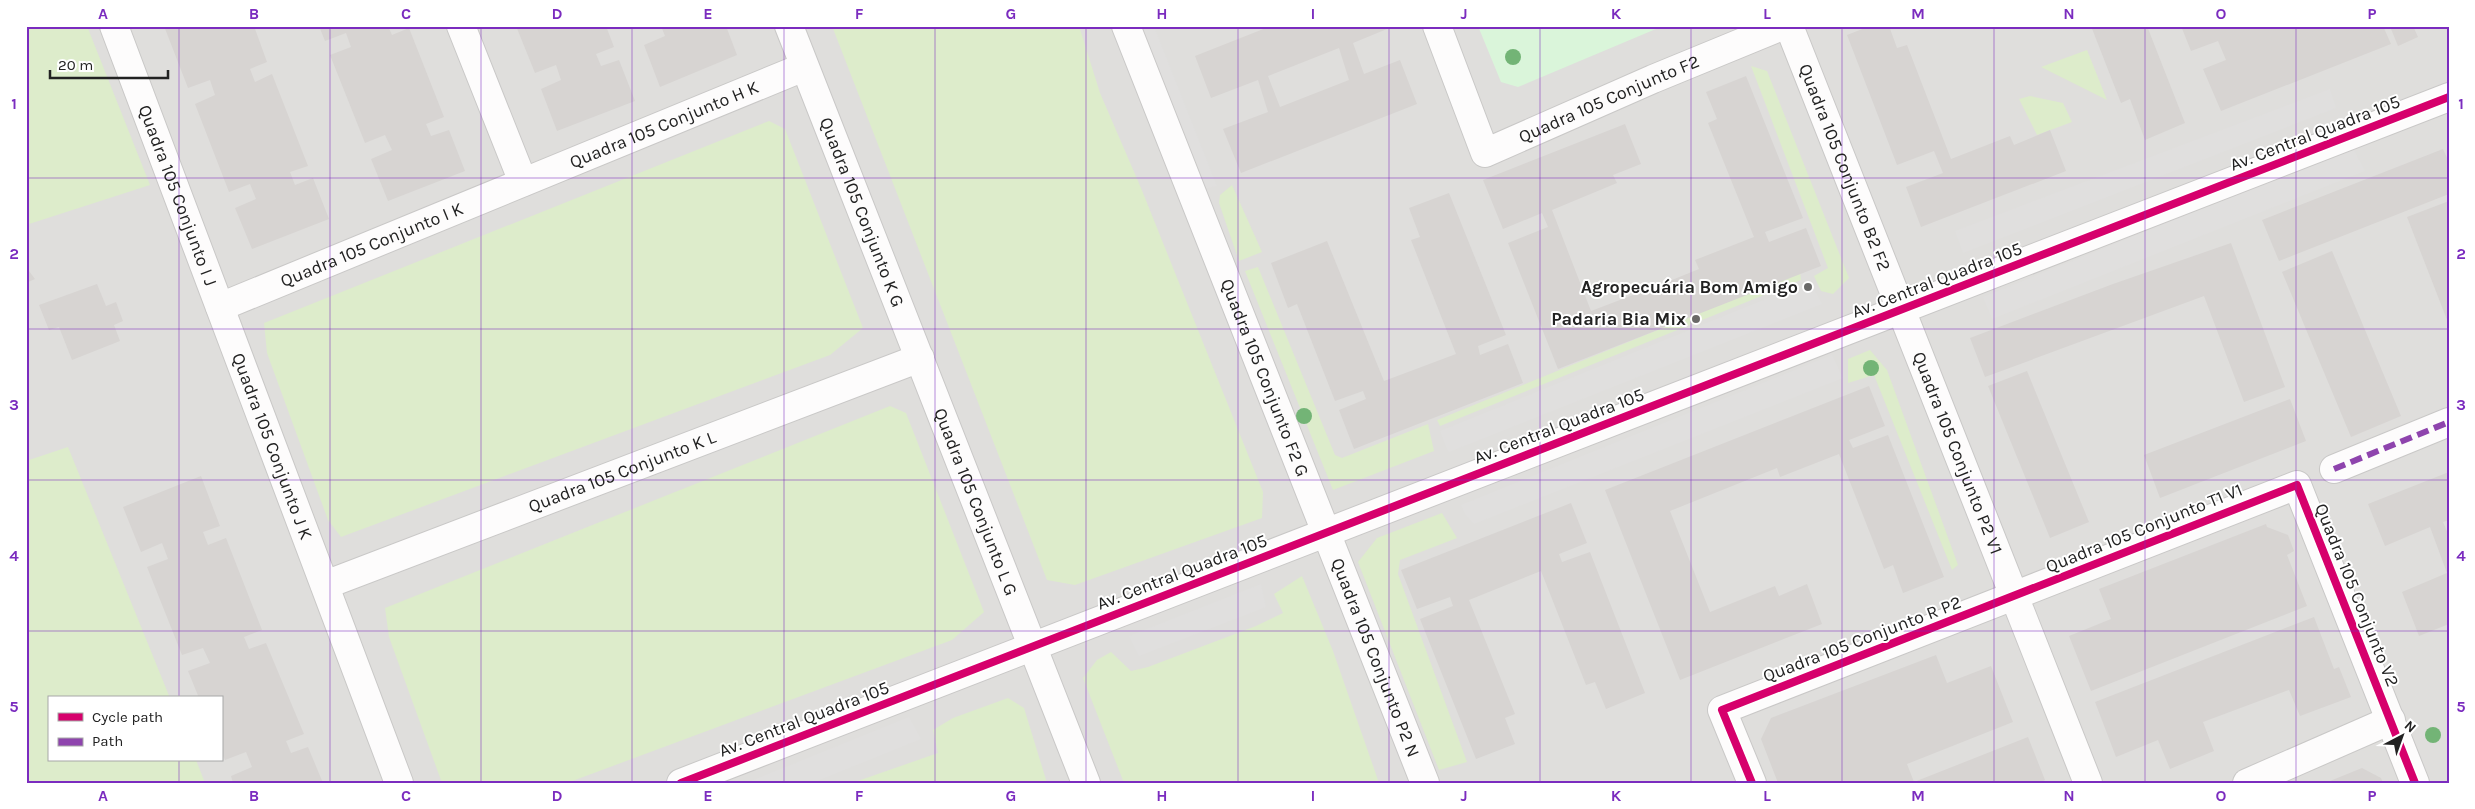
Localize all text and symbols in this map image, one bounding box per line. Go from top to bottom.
text: A [98,4,108,23]
text: B [249,4,259,23]
text: C [401,4,411,23]
text: D [552,4,563,23]
text: E [703,4,713,23]
text: F [855,4,864,23]
text: G [1006,4,1016,23]
text: H [1156,4,1168,23]
text: I [1311,4,1315,23]
text: J [1460,4,1468,23]
text: K [1611,4,1622,23]
text: L [1763,4,1771,23]
text: M [1911,4,1925,23]
text: N [2063,4,2075,23]
text: O [2216,4,2227,23]
text: P [2367,4,2377,23]
scale bar [50,48,168,80]
street label: Quadra 105 Conjunto F2 [1515,50,1703,148]
text: 20 m [58,56,93,74]
street label: Quadra 105 Conjunto B2 F2 [1794,61,1896,274]
street label: Quadra 105 Conjunto H K [566,76,762,173]
street label: Av. Central Quadra 105 [2227,90,2403,176]
text: 1 [11,94,17,113]
text: 1 [2458,94,2464,113]
street label: Quadra 105 Conjunto I J [134,102,222,289]
street label: Quadra 105 Conjunto K G [815,114,909,310]
street label: Quadra 105 Conjunto I K [277,197,466,292]
street label: Av. Central Quadra 105 [1849,237,2025,323]
text: 2 [9,244,19,263]
text: 2 [2456,244,2466,263]
street label: Quadra 105 Conjunto F2 G [1216,275,1314,480]
place label: Agropecuária Bom Amigo [1581,276,1798,298]
marker: Agropecuária Bom Amigo [1802,281,1814,293]
place label: Padaria Bia Mix [1551,308,1686,330]
marker: Padaria Bia Mix [1690,313,1702,325]
street label: Quadra 105 Conjunto P2 V1 [1908,348,2008,557]
street label: Quadra 105 Conjunto J K [227,350,317,543]
street label: Av. Central Quadra 105 [1471,383,1647,469]
text: 3 [9,395,19,414]
text: 3 [2456,395,2466,414]
street label: Quadra 105 Conjunto L G [929,405,1022,599]
street label: Quadra 105 Conjunto K L [525,426,719,517]
street label: Quadra 105 Conjunto T1 V1 [2042,478,2246,578]
street label: Quadra 105 Conjunto V2 [2310,500,2404,690]
street label: Av. Central Quadra 105 [1094,529,1270,615]
text: 4 [9,546,19,565]
text: 4 [2456,546,2466,565]
street label: Quadra 105 Conjunto P2 N [1326,555,1425,760]
street label: Quadra 105 Conjunto R P2 [1760,591,1964,687]
street label: Av. Central Quadra 105 [716,676,892,762]
legend [48,696,222,762]
text: 5 [9,697,19,716]
text: 5 [2456,697,2466,716]
text: Cycle path [92,708,163,726]
north arrow [2378,712,2428,762]
text: N [2401,717,2420,736]
text: Path [92,732,123,750]
text: A [98,786,108,805]
text: B [249,786,259,805]
text: C [401,786,411,805]
text: D [552,786,563,805]
text: E [703,786,713,805]
text: F [855,786,864,805]
text: G [1006,786,1016,805]
text: H [1156,786,1168,805]
text: I [1311,786,1315,805]
text: J [1460,786,1468,805]
text: K [1611,786,1622,805]
text: L [1763,786,1771,805]
text: M [1911,786,1925,805]
text: N [2063,786,2075,805]
text: O [2216,786,2227,805]
text: P [2367,786,2377,805]

